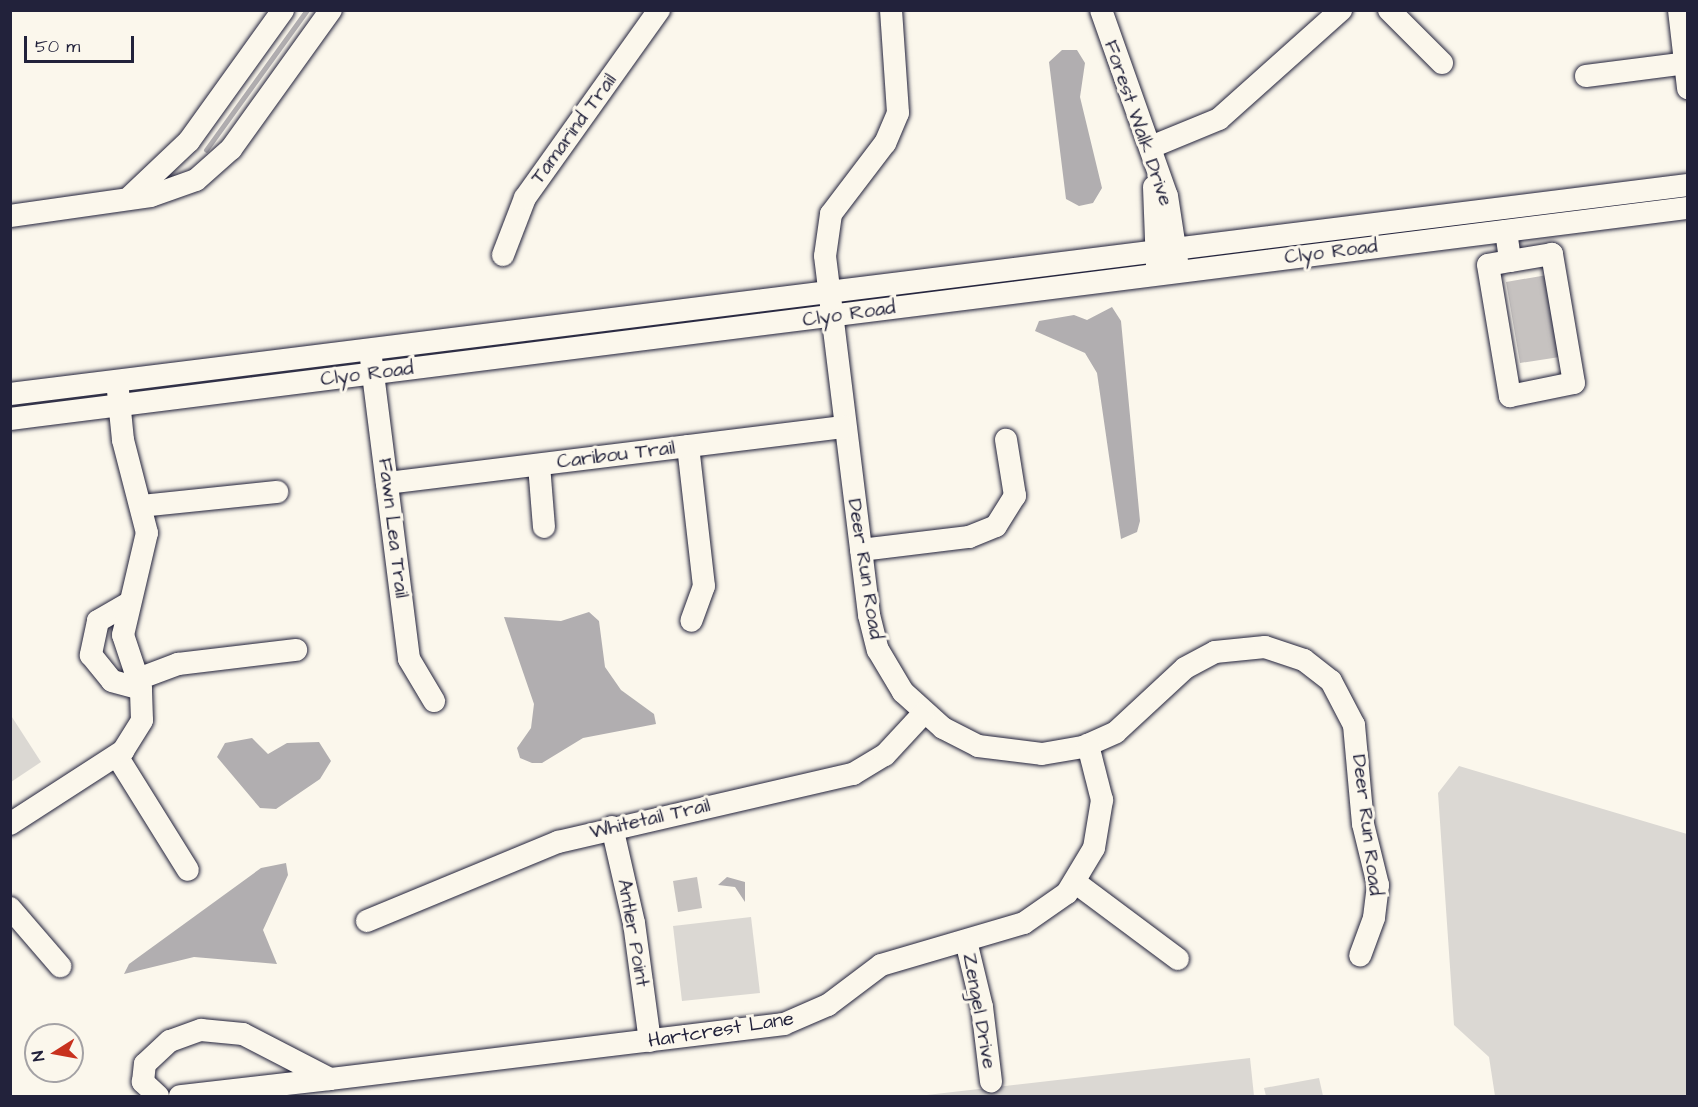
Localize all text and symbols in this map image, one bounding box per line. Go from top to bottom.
scale bar [27,24,136,62]
text: 50 m [35,34,80,59]
street label: Forest Walk Drive [1098,37,1178,209]
street label: Tamarind Trail [526,69,622,189]
street label: Clyo Road [1283,234,1379,270]
street label: Clyo Road [801,296,897,332]
street label: Clyo Road [319,356,415,392]
street label: Caribou Trail [556,436,676,474]
street label: Fawn Lea Trail [373,457,413,599]
street label: Deer Run Road [842,497,888,641]
street label: Deer Run Road [1346,753,1388,897]
street label: Whitetail Trail [587,793,713,845]
street label: Antler Point [612,877,654,989]
street label: Zengel Drive [957,951,1001,1071]
street label: Hartcrest Lane [647,1007,795,1053]
north arrow [24,1023,84,1083]
text: N [27,1049,50,1063]

